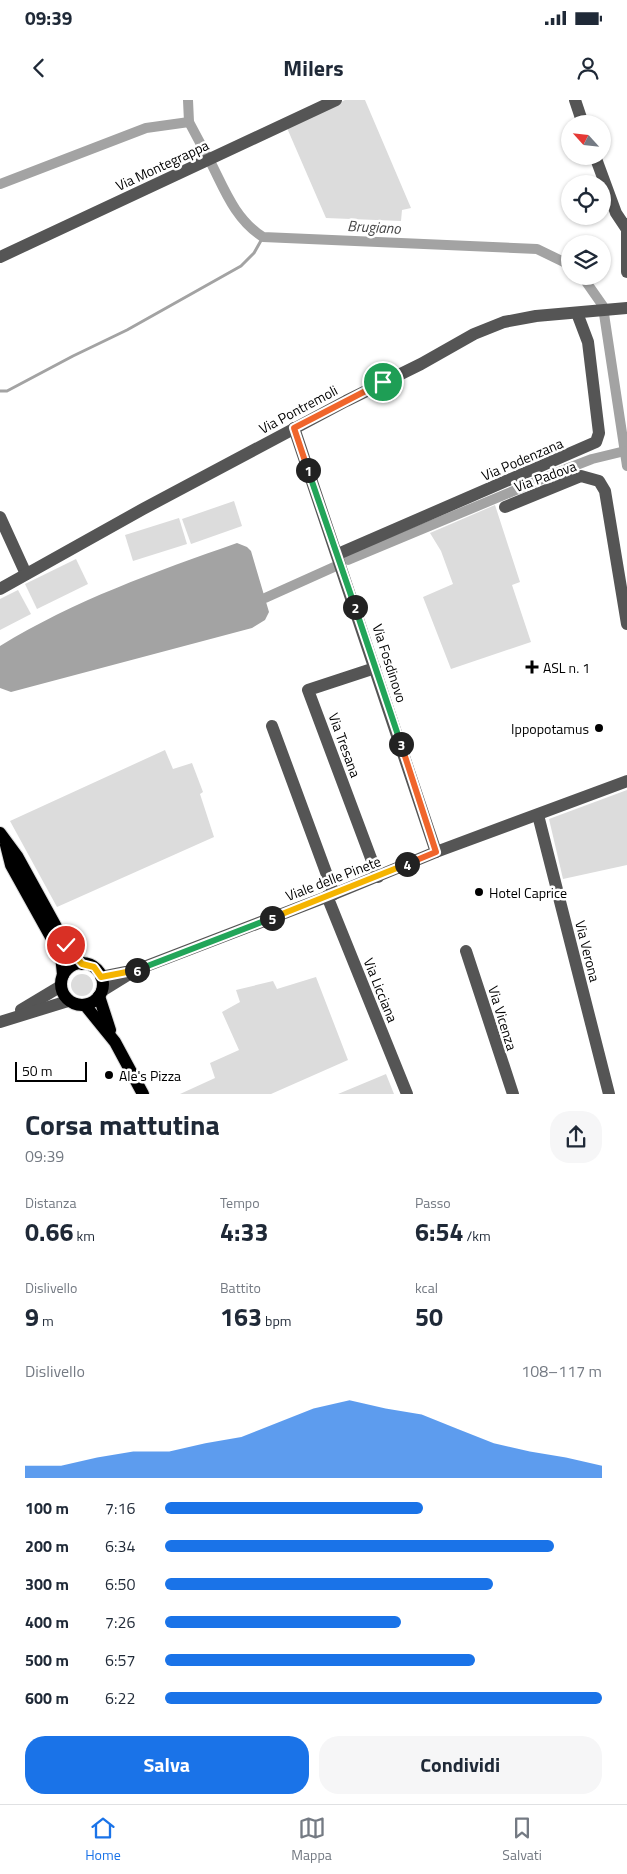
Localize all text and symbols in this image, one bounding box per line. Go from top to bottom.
text: 09:39 [25,3,72,32]
text: Milers [283,51,344,85]
icon: back [25,54,53,82]
icon: person [574,54,602,82]
north arrow [561,115,611,165]
map controls [561,115,611,285]
street label: Via Montegrappa [112,134,212,196]
button: locate [561,175,611,225]
water label: Brugiano [347,214,402,240]
button: layers [561,235,611,285]
pin [362,361,404,403]
icon: arrive [369,368,397,396]
street label: Via Pontremoli [255,379,341,439]
street label: Via Podenzana [478,432,566,486]
street label: Via Padova [511,455,579,497]
pin: 1 [296,458,320,482]
text: 1 [305,460,312,481]
pin: 2 [342,594,368,620]
text: 2 [352,597,359,618]
street label: Via Fosdinovo [367,621,413,705]
place label: ASL n. 1 [543,657,590,678]
marker: ASL n. 1 [525,660,539,674]
street label: Via Tresana [324,710,366,780]
place label: Ippopotamus [511,718,589,739]
marker: Ippopotamus [593,722,605,734]
pin: 3 [388,732,414,756]
text: 3 [398,734,405,755]
street label: Viale delle Pinete [282,850,384,906]
pin: 4 [394,852,420,876]
text: 4 [404,854,411,875]
place label: Hotel Caprice [489,882,567,903]
marker: Hotel Caprice [473,886,485,898]
pin: 5 [260,906,284,930]
text: 5 [269,908,276,929]
street label: Via Verona [570,918,606,984]
pin [45,924,87,966]
icon: check [52,931,80,959]
street label: Via Licciana [359,955,403,1025]
pin: 6 [124,958,150,982]
text: 6 [134,960,141,981]
street label: Via Vicenza [483,983,523,1053]
scale bar [15,1059,88,1082]
text: 50 m [22,1060,52,1081]
place label: Ale's Pizza [119,1065,181,1086]
marker: Ale's Pizza [103,1069,115,1081]
text: Corsa mattutina [25,1103,220,1146]
button: share [550,1111,602,1163]
text: 09:39 [25,1144,64,1168]
text: Distanza [25,1192,76,1213]
text: Tempo [220,1192,260,1213]
text: Passo [415,1192,451,1213]
text: 0.66 [25,1213,73,1251]
text: 4:33 [220,1213,268,1251]
text: 6:54 [415,1213,463,1251]
text: km [73,1225,95,1246]
text: /km [463,1225,491,1246]
text: Dislivello [25,1277,77,1298]
text: Battito [220,1277,261,1298]
text: kcal [415,1277,438,1298]
text: 9 [25,1298,39,1336]
text: 163 [220,1298,262,1336]
text: 50 [415,1298,443,1336]
text: m [39,1310,54,1331]
text: bpm [262,1310,292,1331]
text: Dislivello [25,1359,85,1383]
text: 108–117 m [521,1359,602,1383]
text: 100 m [25,1496,69,1520]
text: 7:16 [105,1496,135,1520]
text: 200 m [25,1534,69,1558]
text: 6:34 [105,1534,135,1558]
text: 300 m [25,1572,69,1596]
text: 6:50 [105,1572,135,1596]
text: 400 m [25,1610,69,1634]
text: 7:26 [105,1610,135,1634]
text: 500 m [25,1648,69,1672]
text: 6:57 [105,1648,135,1672]
text: 600 m [25,1686,69,1710]
text: 6:22 [105,1686,135,1710]
button: Salva [25,1736,309,1794]
button: Condividi [319,1736,602,1794]
tab: Home [85,1814,121,1865]
tab: Mappa [291,1814,332,1865]
tab: Salvati [502,1814,542,1865]

